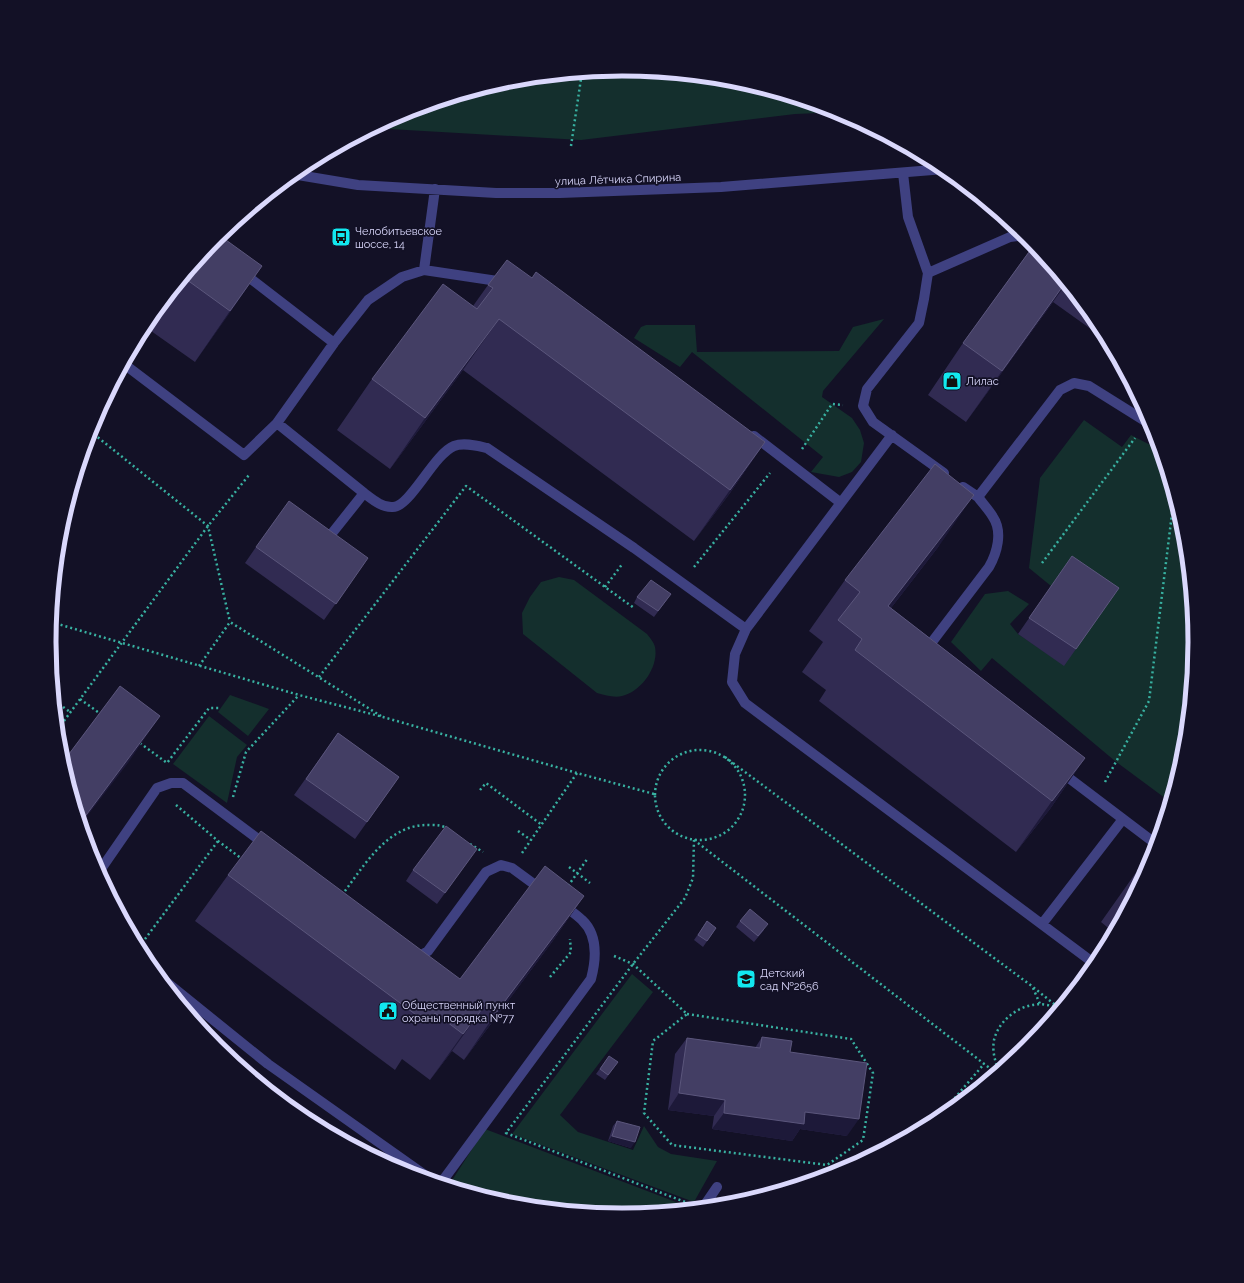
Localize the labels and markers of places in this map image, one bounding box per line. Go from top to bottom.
place label: Челобитьевское шоссе, 14 [355,225,443,251]
bus stop icon: Челобитьевское шоссе, 14 [330,226,352,248]
shop icon: Лилас [941,370,963,392]
place label: Лилас [966,375,999,388]
place label: Детский сад №2656 [760,967,819,993]
school or university icon: Детский сад №2656 [735,968,757,990]
place label: Общественный пункт охраны порядка №77 [402,999,516,1025]
public building icon: Общественный пункт охраны порядка №77 [377,1000,399,1022]

